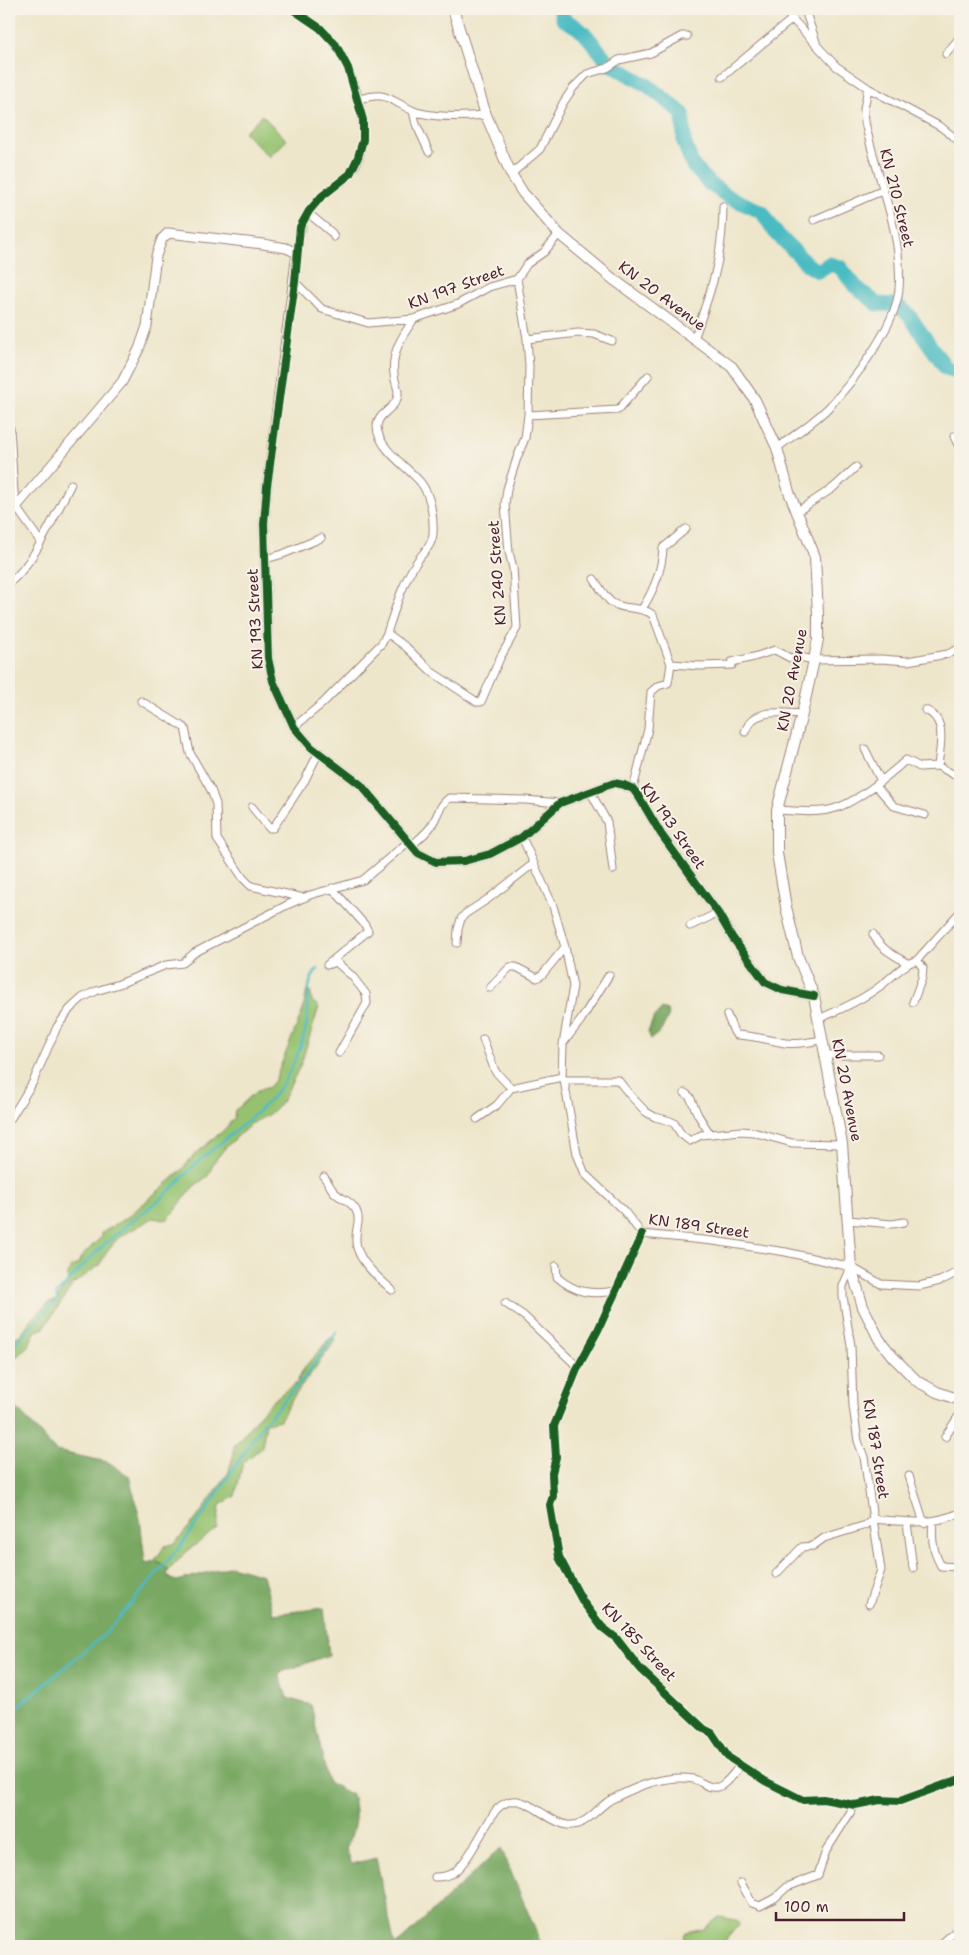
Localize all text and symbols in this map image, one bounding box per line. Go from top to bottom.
street label: KN 210 Street [875,146,919,250]
street label: KN 20 Avenue [614,257,710,335]
street label: KN 197 Street [405,260,507,314]
street label: KN 240 Street [483,520,511,626]
street label: KN 193 Street [242,568,268,670]
street label: KN 20 Avenue [772,627,812,733]
street label: KN 193 Street [636,779,710,873]
street label: KN 20 Avenue [827,1037,867,1143]
street label: KN 189 Street [647,1209,751,1243]
street label: KN 187 Street [858,1397,894,1501]
street label: KN 185 Street [597,1598,681,1686]
scale bar [776,1890,904,1922]
text: 100 m [784,1897,829,1917]

